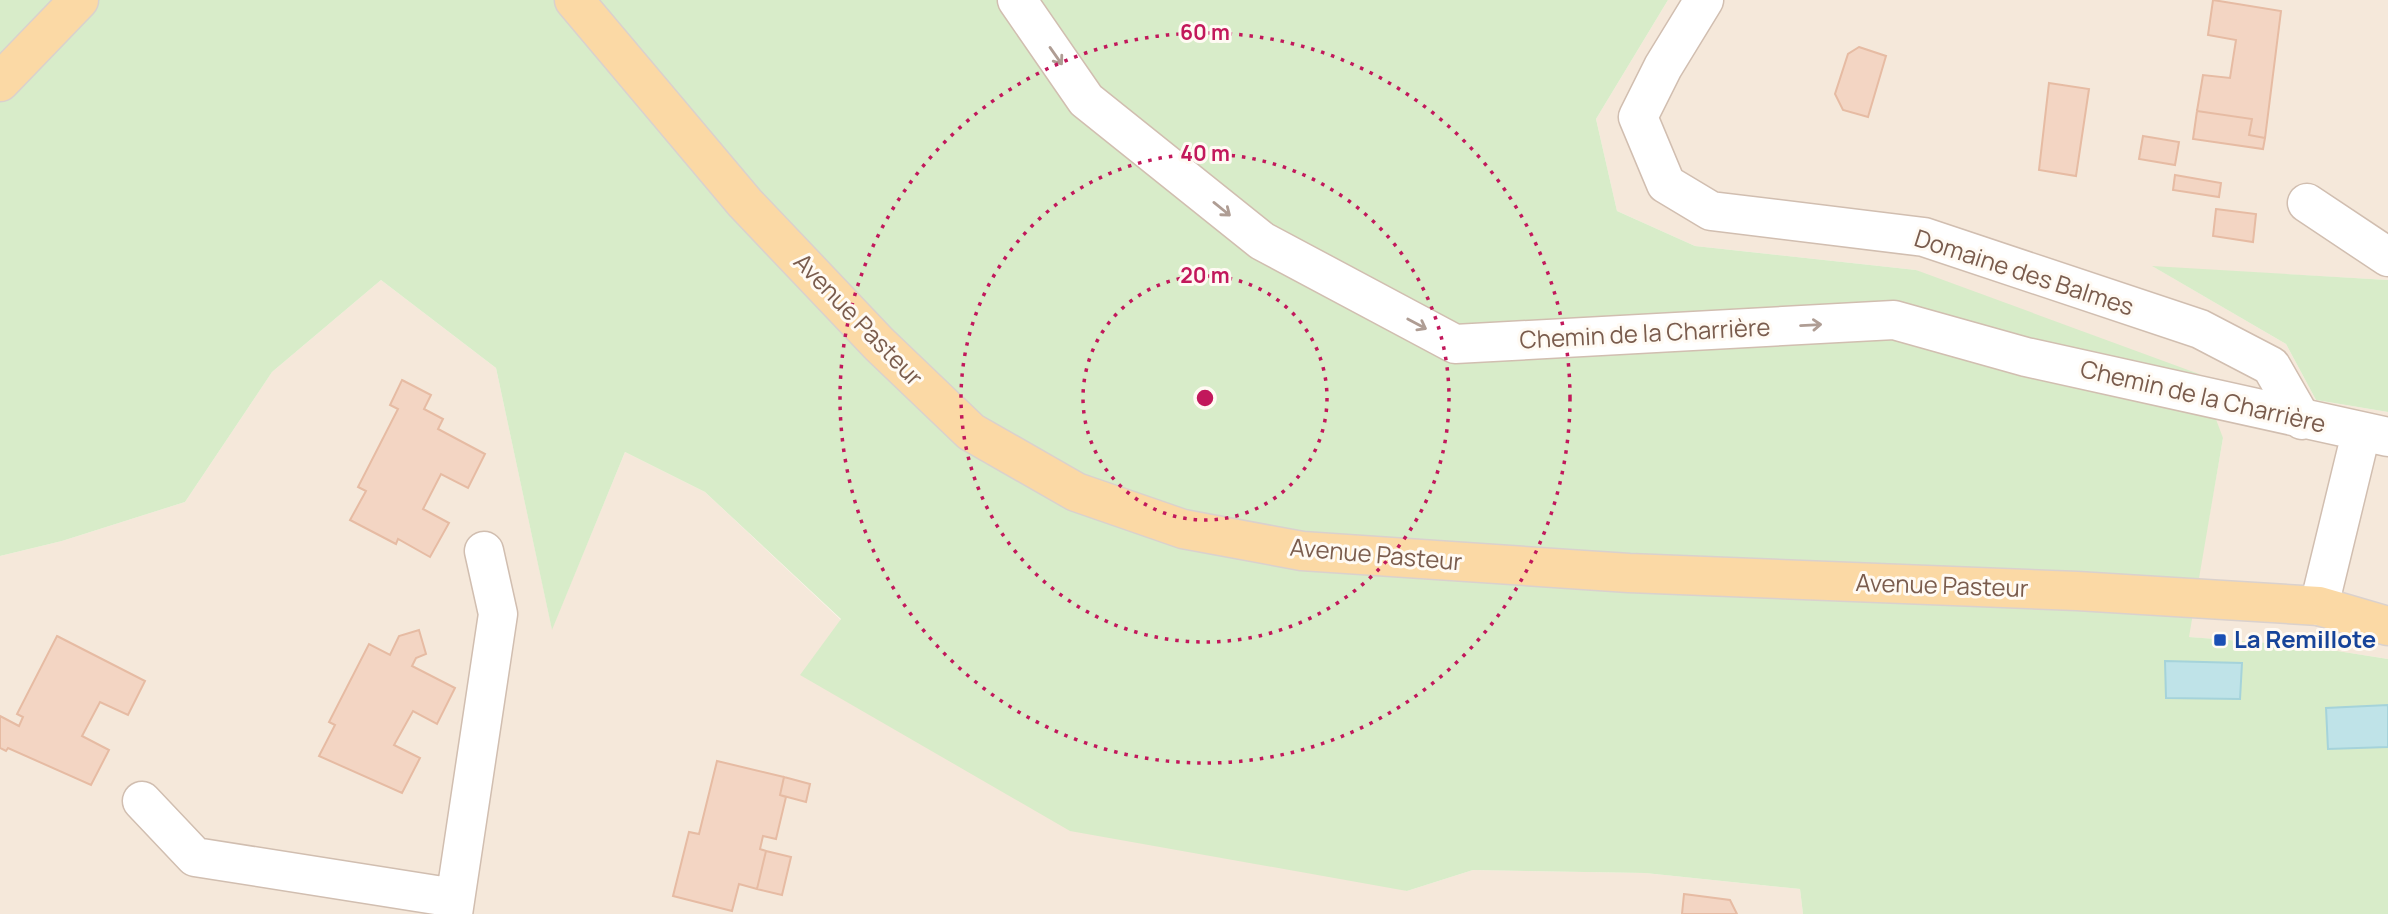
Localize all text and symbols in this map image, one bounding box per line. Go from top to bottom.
text: 60 m [1180,18,1230,46]
one-way arrow [1049,46,1063,65]
text: 40 m [1180,139,1230,167]
one-way arrow [1212,201,1230,217]
street label: Domaine des Balmes [1911,221,2138,323]
street label: Avenue Pasteur [787,245,931,393]
text: 20 m [1180,261,1230,289]
street label: Chemin de la Charrière [1519,309,1771,356]
one-way arrow [1406,318,1427,331]
one-way arrow [1799,318,1822,331]
street label: Chemin de la Charrière [2077,351,2329,440]
centre of rings [1193,386,1217,410]
street label: Avenue Pasteur [1289,530,1464,578]
street label: Avenue Pasteur [1855,565,2029,604]
place label: La Remillote [2234,622,2376,655]
marker: La Remillote [2212,632,2228,648]

